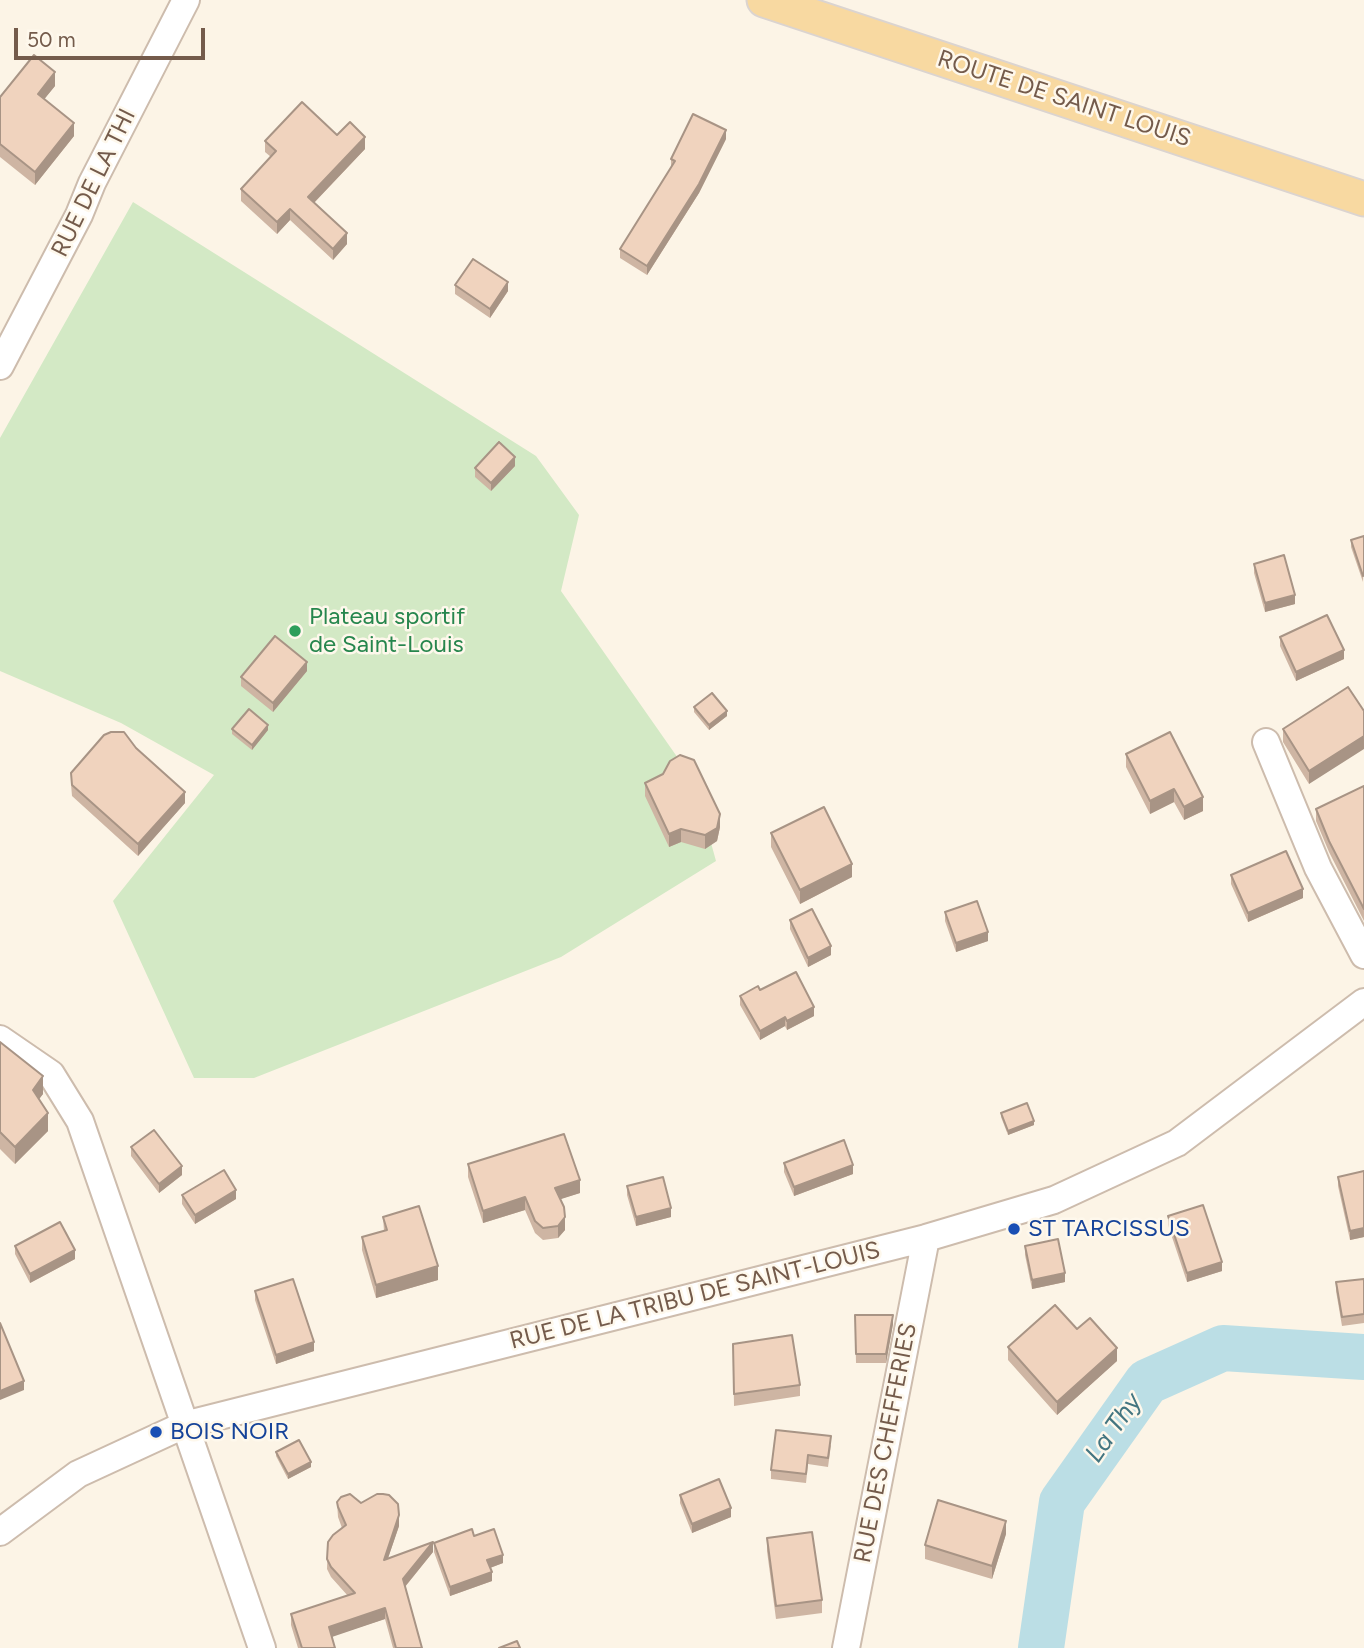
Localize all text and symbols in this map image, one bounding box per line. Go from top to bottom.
scale bar [18,14,208,58]
text: 50 m [27,27,76,52]
street label: ROUTE DE SAINT LOUIS [934,44,1194,154]
street label: RUE DE LA THI [46,104,142,262]
place label: Plateau sportif de Saint-Louis [309,603,465,659]
marker: Plateau sportif de Saint-Louis [287,623,303,639]
place label: ST TARCISSUS [1028,1215,1190,1243]
marker: ST TARCISSUS [1006,1221,1022,1237]
street label: RUE DE LA TRIBU DE SAINT-LOUIS [507,1236,883,1356]
street label: RUE DES CHEFFERIES [849,1321,923,1565]
water label: La Thy [1079,1387,1149,1469]
place label: BOIS NOIR [170,1418,289,1446]
marker: BOIS NOIR [148,1424,164,1440]

